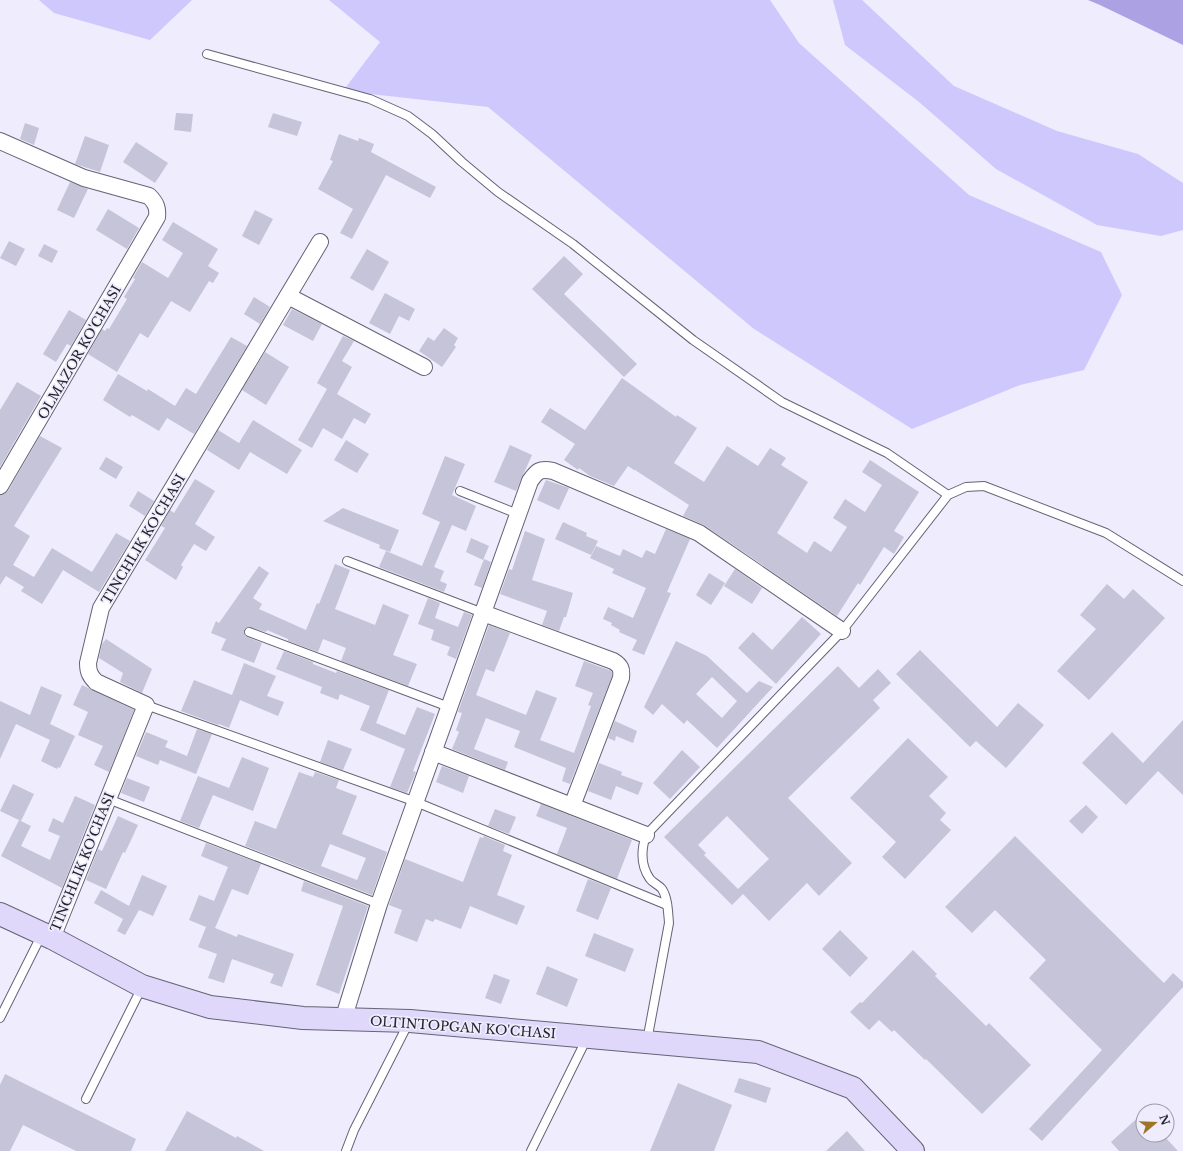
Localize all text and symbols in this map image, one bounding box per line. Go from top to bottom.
street label: OLMAZOR KO'CHASI [34,282,125,422]
street label: TINCHLIK KO'CHASI [98,471,189,607]
street label: TINCHLIK KO'CHASI [47,790,118,934]
street label: OLTINTOPGAN KO'CHASI [369,1013,557,1042]
north arrow [1135,1103,1175,1143]
text: N [1156,1113,1173,1128]

